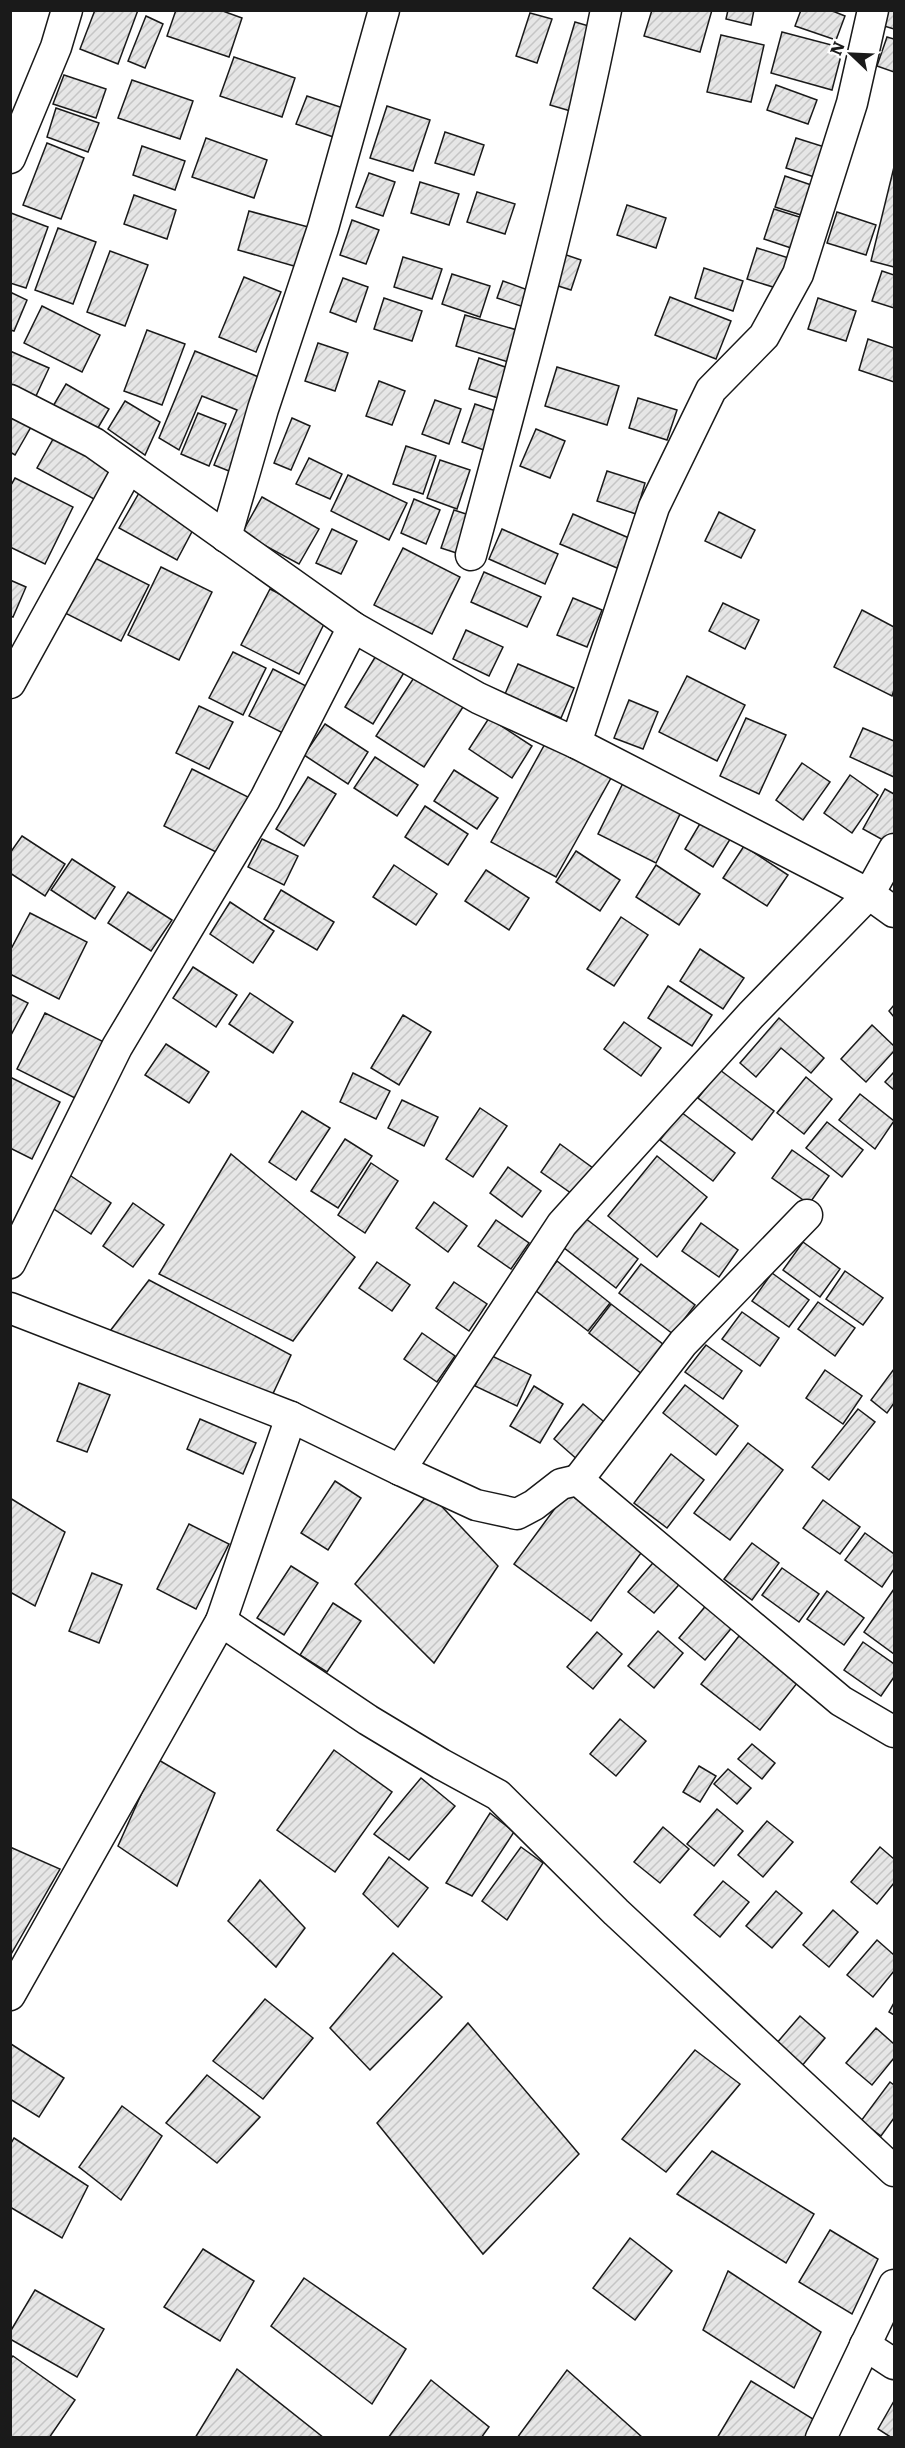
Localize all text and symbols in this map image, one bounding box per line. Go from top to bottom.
north arrow [821,24,881,84]
text: N [823,37,850,59]

